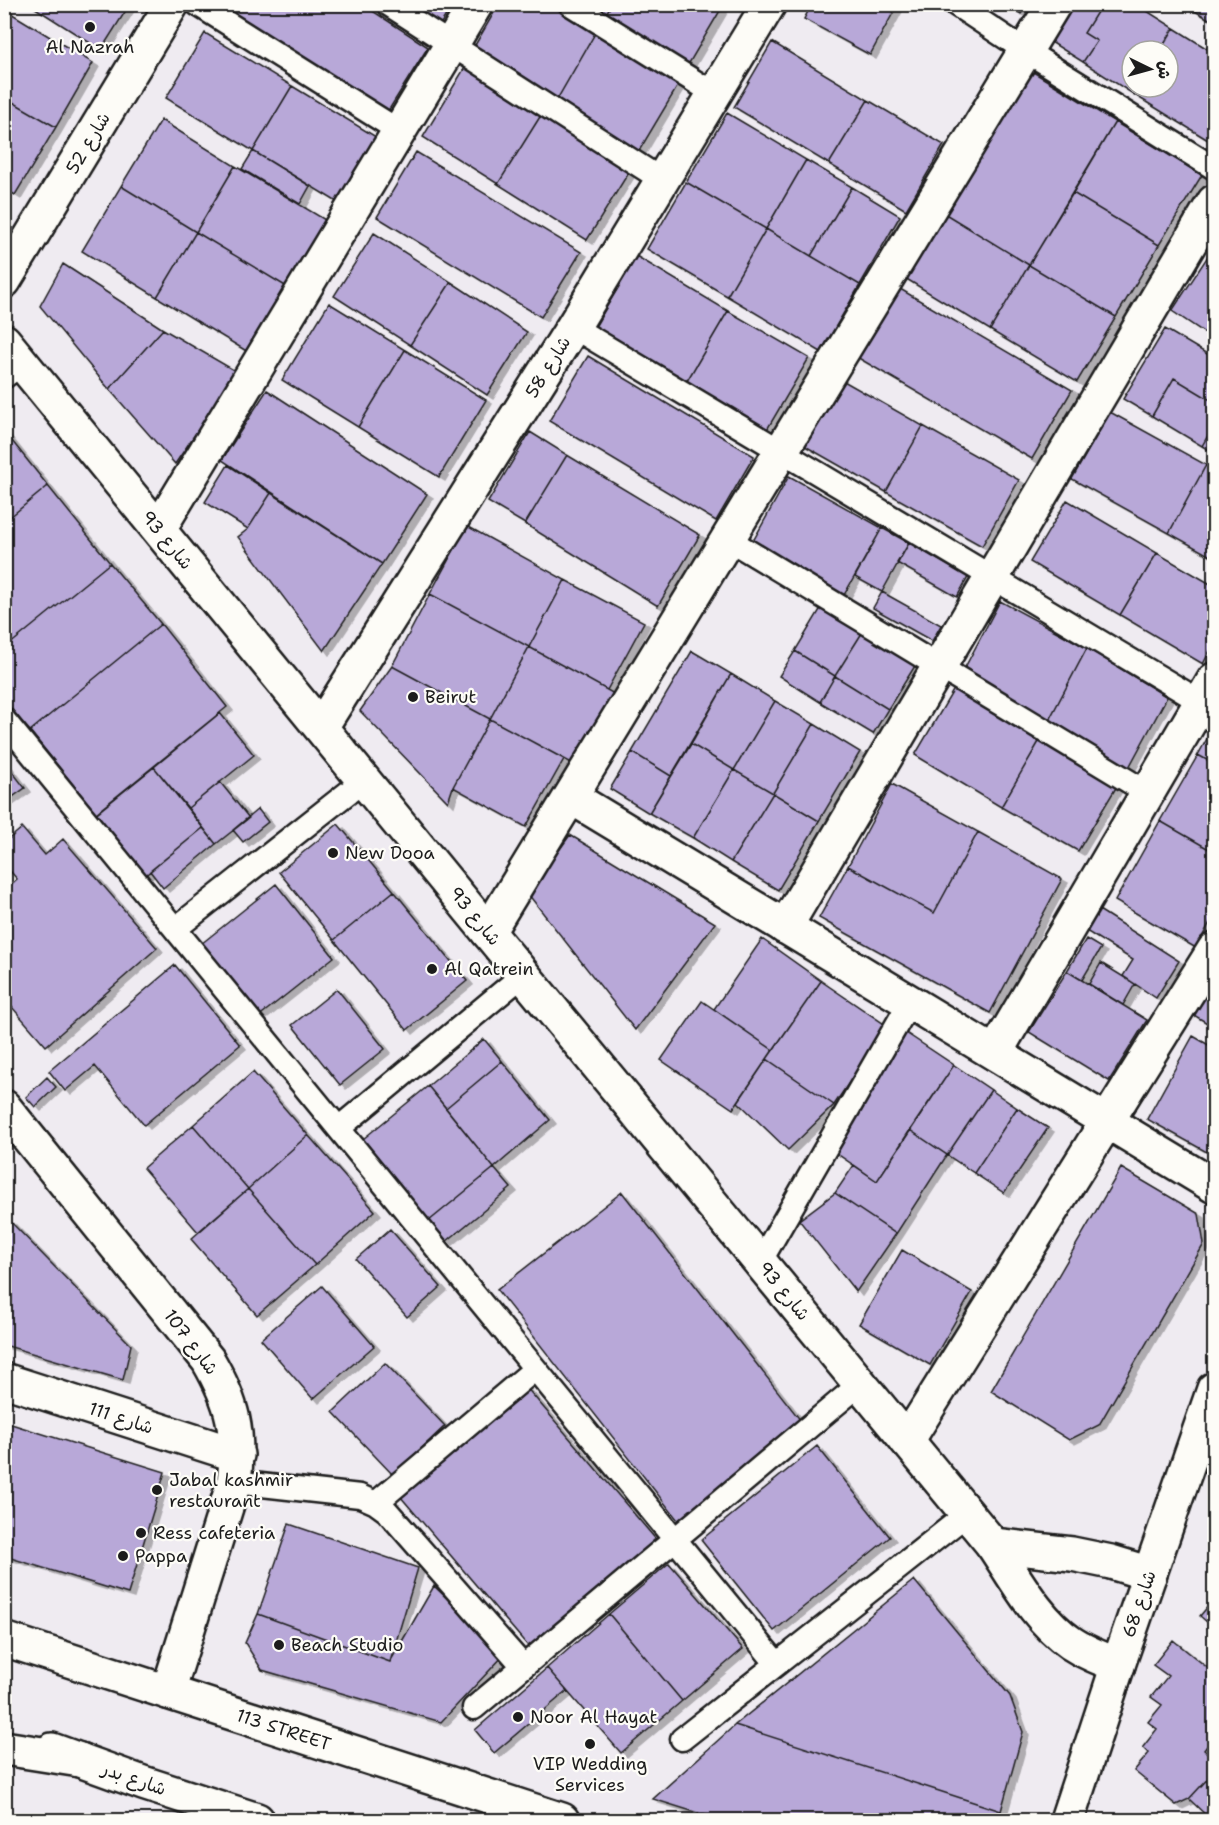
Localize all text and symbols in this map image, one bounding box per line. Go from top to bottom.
marker: Al Nazrah [83,20,97,34]
place label: Al Nazrah [45,35,135,59]
north arrow [1120,39,1180,99]
text: ش [1153,61,1176,80]
street label: شارع 52 [60,108,116,178]
street label: شارع 58 [520,332,576,402]
street label: شارع 93 [136,505,198,575]
place label: Beirut [425,685,476,709]
marker: Beirut [406,690,420,704]
place label: New Dooa [345,841,435,865]
marker: New Dooa [326,846,340,860]
street label: شارع 93 [444,881,506,951]
place label: Al Qatrein [444,957,533,981]
marker: Al Qatrein [425,962,439,976]
street label: شارع 93 [753,1256,815,1326]
street label: شارع 107 [158,1304,224,1380]
street label: شارع 111 [86,1396,156,1440]
place label: Jabal kashmir restaurant [169,1468,293,1513]
marker: Jabal kashmir restaurant [150,1483,164,1497]
place label: Ress cafeteria [153,1521,275,1545]
marker: Ress cafeteria [134,1526,148,1540]
place label: Pappa [135,1544,187,1568]
marker: Pappa [116,1549,130,1563]
street label: شارع 68 [1116,1567,1162,1641]
place label: Beach Studio [291,1633,403,1657]
marker: Beach Studio [272,1638,286,1652]
street label: 113 STREET [233,1703,334,1756]
place label: Noor Al Hayat [530,1705,657,1729]
marker: Noor Al Hayat [511,1710,525,1724]
marker: VIP Wedding Services [583,1737,597,1751]
place label: VIP Wedding Services [533,1752,647,1797]
street label: شارع بدر [97,1756,169,1801]

